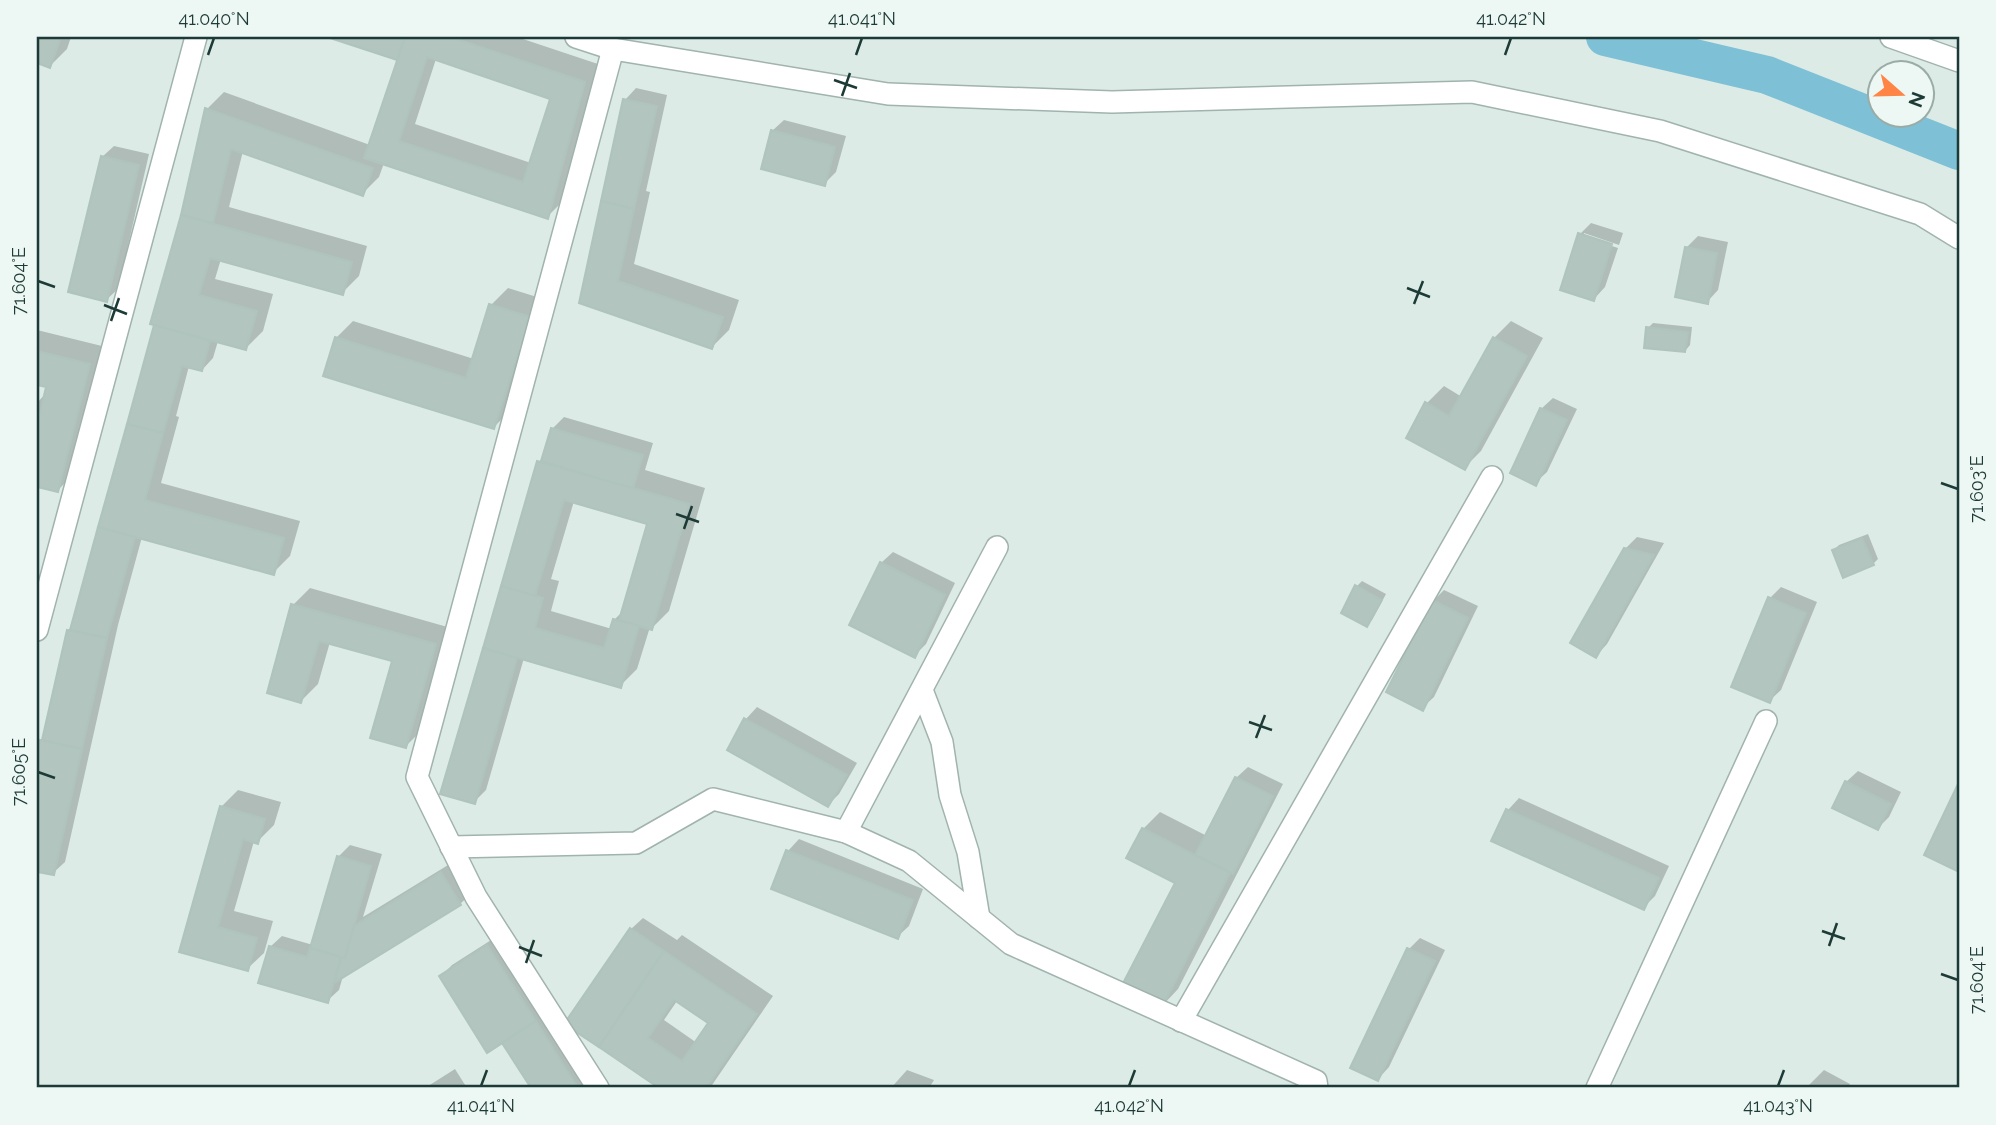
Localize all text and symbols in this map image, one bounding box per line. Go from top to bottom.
text: 41.040°N [178,8,250,29]
text: 41.041°N [828,8,896,29]
text: 41.042°N [1476,8,1546,29]
north arrow [1867,60,1937,130]
text: N [1904,89,1930,110]
text: 71.604°E [8,247,29,315]
text: 71.603°E [1966,455,1987,523]
text: 71.605°E [8,738,29,806]
text: 71.604°E [1966,946,1987,1014]
text: 41.041°N [447,1095,515,1116]
text: 41.042°N [1094,1095,1164,1116]
text: 41.043°N [1743,1095,1813,1116]

